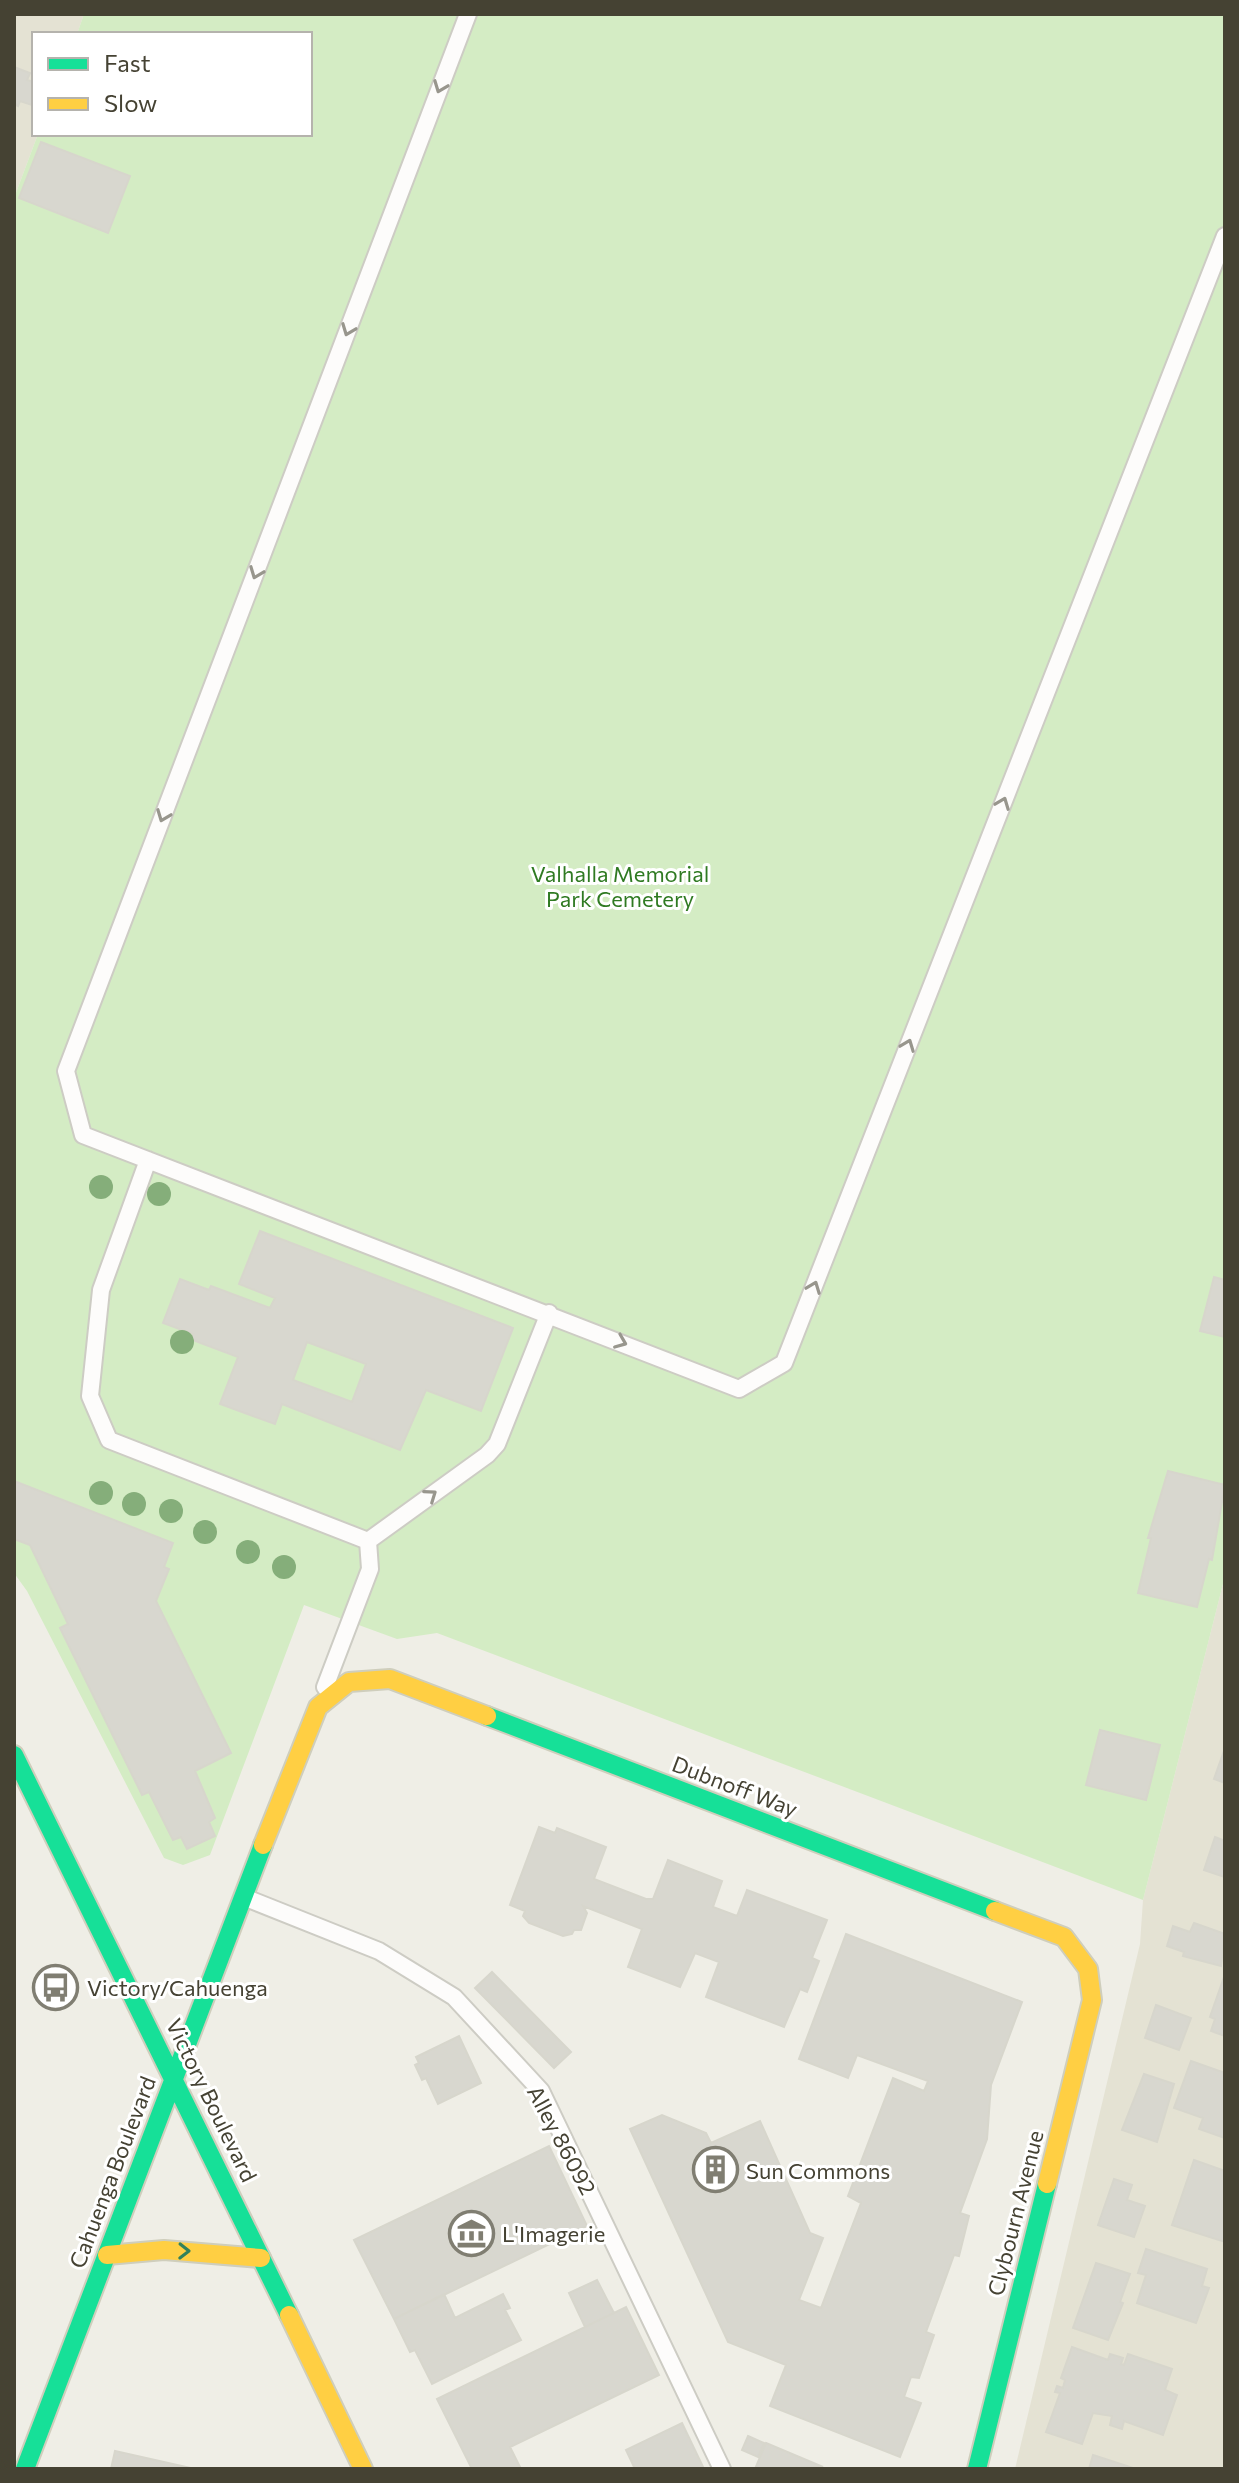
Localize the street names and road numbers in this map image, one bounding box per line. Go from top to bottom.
street label: Dubnoff Way [668,1750,802,1822]
street label: Victory Boulevard [161,2014,263,2186]
street label: Cahuenga Boulevard [63,2072,161,2272]
street label: Alley 86092 [522,2081,602,2199]
street label: Clybourn Avenue [981,2128,1049,2298]

